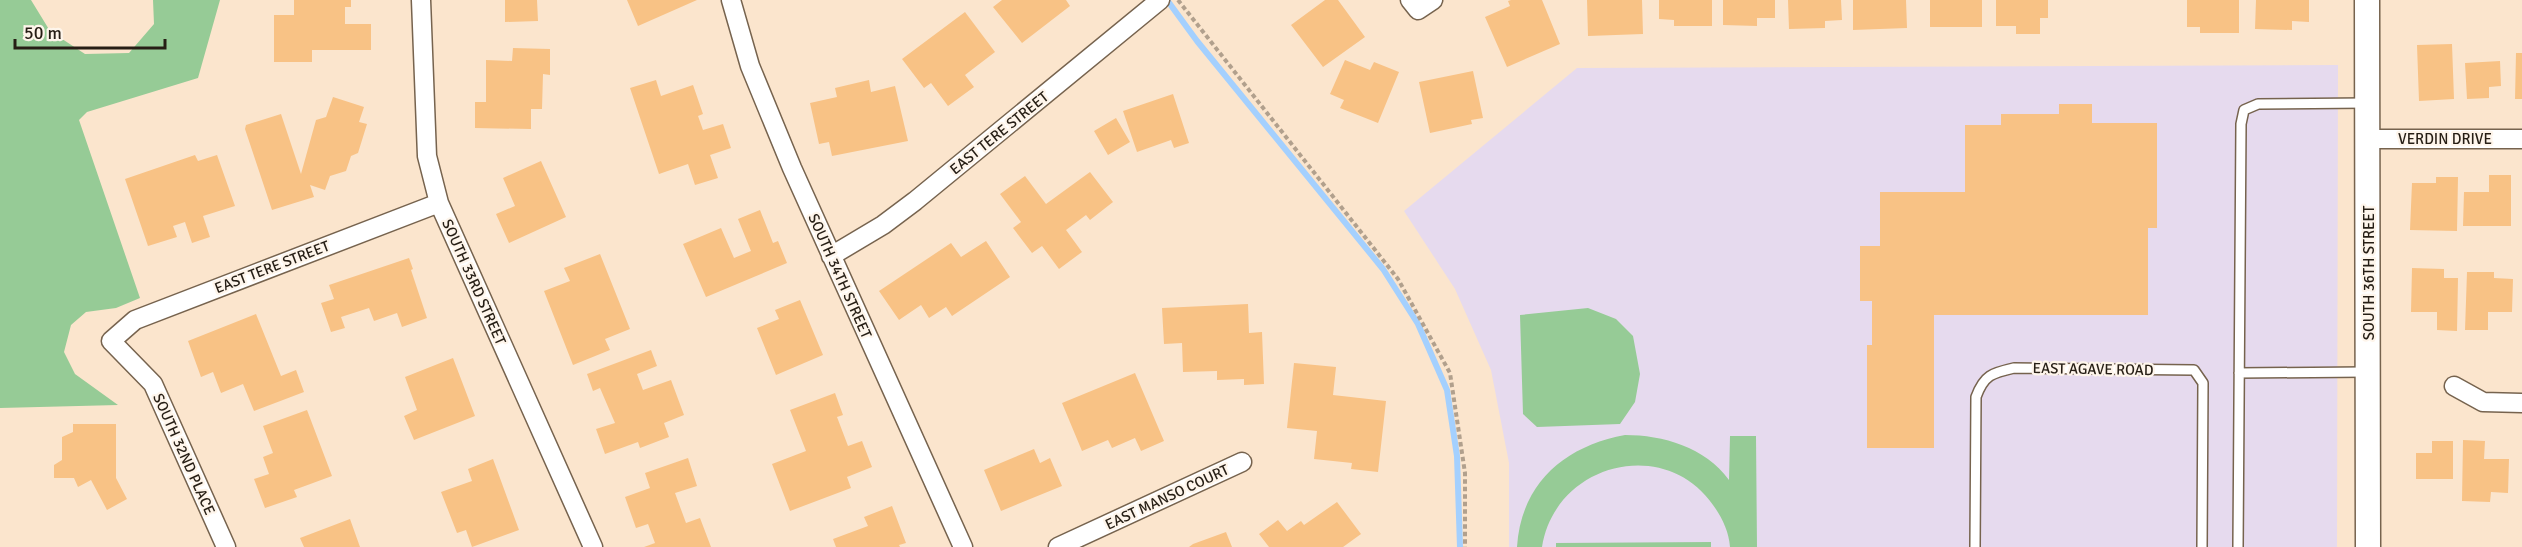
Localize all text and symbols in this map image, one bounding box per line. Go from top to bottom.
scale bar [15,12,165,50]
text: 50 m [24,22,62,44]
street label: EAST TERE STREET [946,87,1052,178]
street label: VERDIN DRIVE [2398,130,2492,148]
street label: SOUTH 36TH STREET [2360,205,2378,340]
street label: SOUTH 34TH STREET [804,211,876,342]
street label: SOUTH 33RD STREET [438,216,510,348]
street label: EAST TERE STREET [212,237,333,297]
street label: EAST AGAVE ROAD [2032,359,2154,379]
street label: SOUTH 32ND PLACE [149,390,219,518]
street label: EAST MANSO COURT [1102,460,1232,534]

